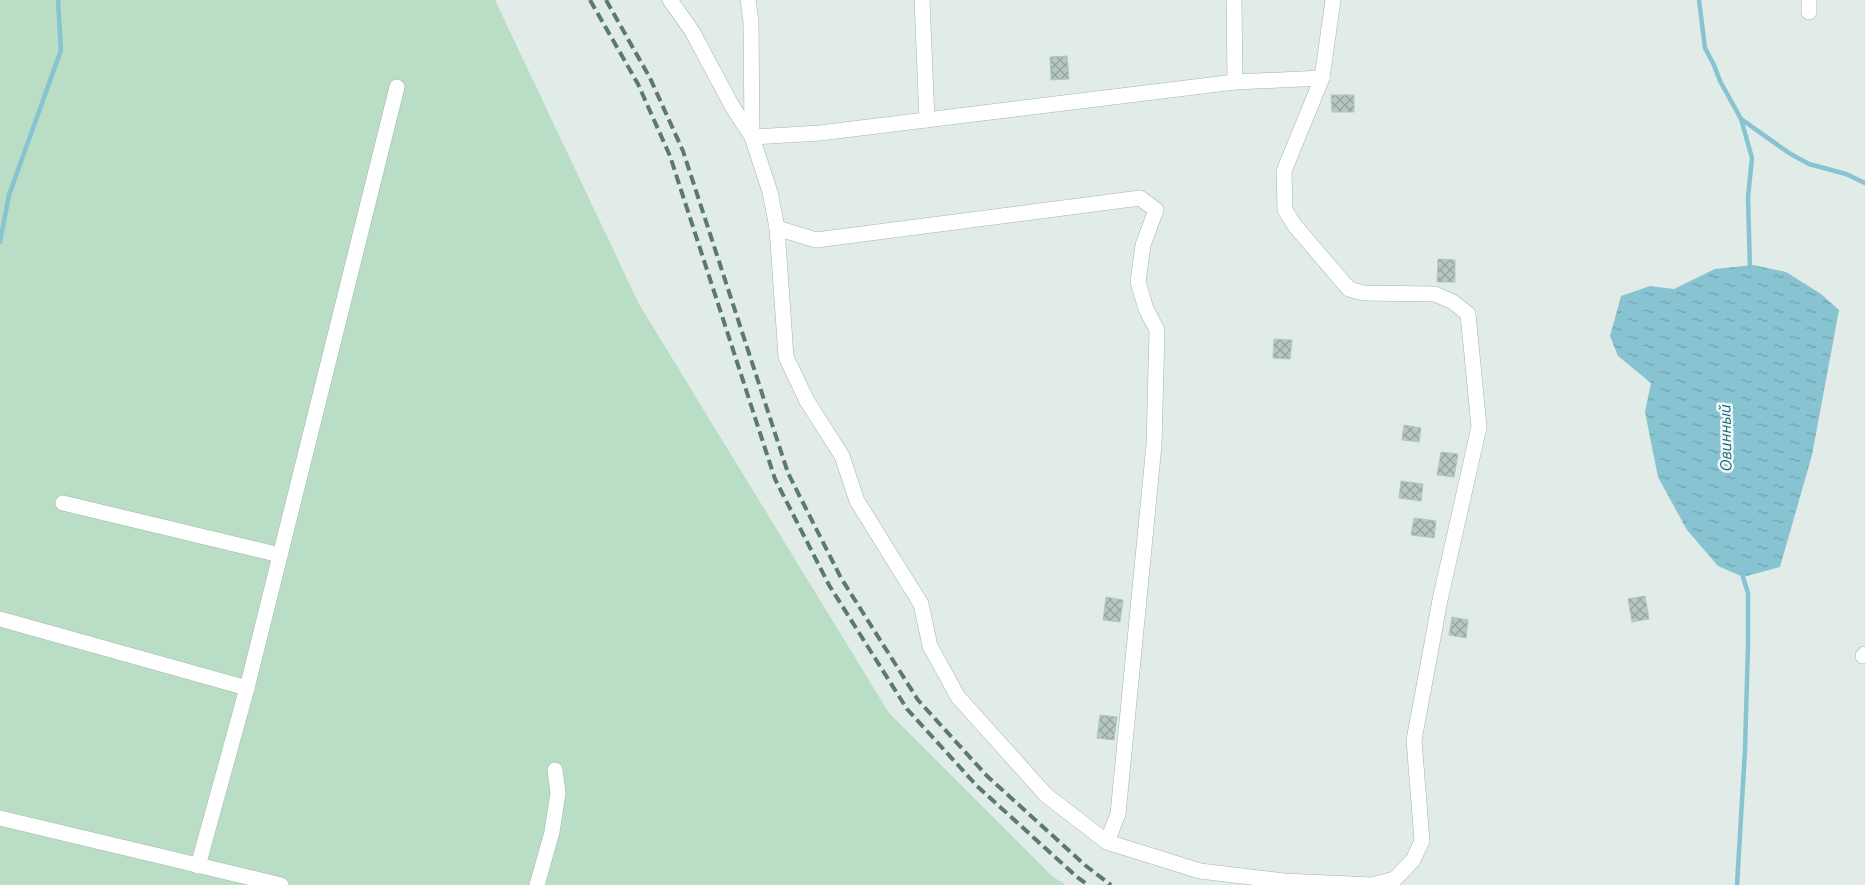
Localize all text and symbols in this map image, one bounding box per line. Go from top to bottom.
water label: Овинный [1715,404,1735,472]

